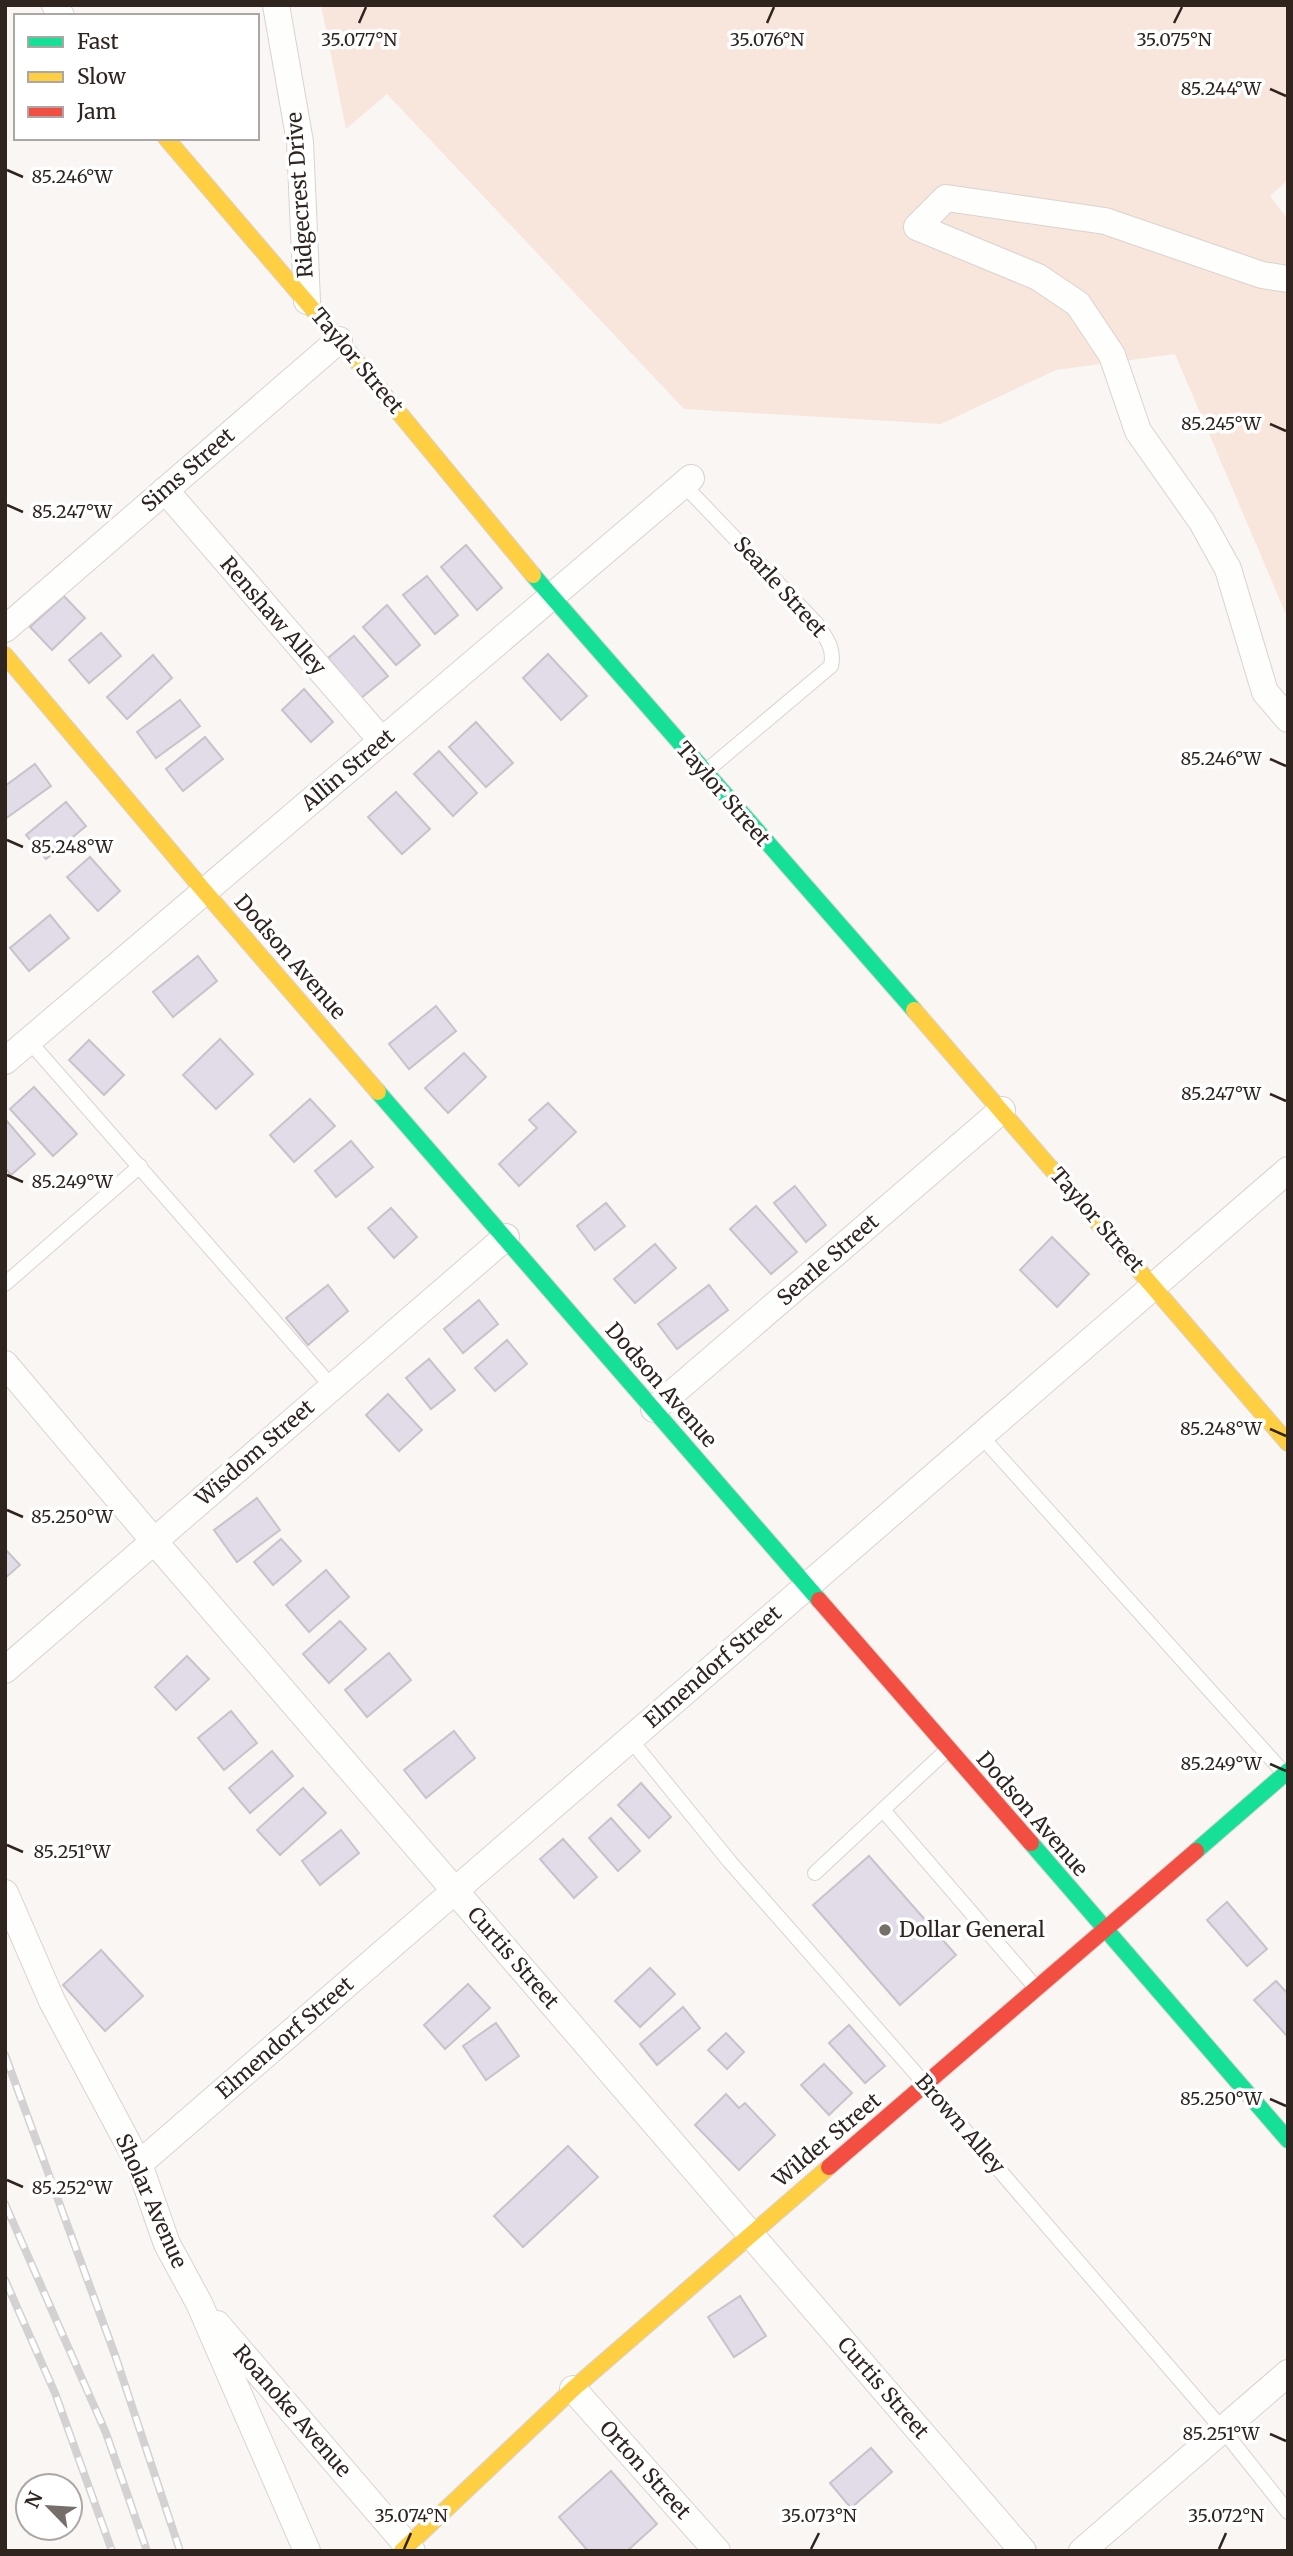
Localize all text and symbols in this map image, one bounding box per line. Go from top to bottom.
legend [14,14,259,140]
text: Fast [77,28,119,55]
text: 35.077°N [321,28,397,51]
text: 35.076°N [730,28,804,51]
text: 35.075°N [1136,28,1212,51]
text: Slow [77,63,126,90]
text: 85.244°W [1181,77,1262,100]
text: Jam [76,98,116,125]
street label: Ridgecrest Drive [280,111,319,279]
text: 85.246°W [32,165,113,188]
street label: Taylor Street [305,302,410,419]
text: 85.245°W [1181,412,1262,435]
street label: Sims Street [135,422,240,518]
text: 85.247°W [32,500,113,523]
street label: Searle Street [728,531,833,643]
street label: Renshaw Alley [215,551,333,681]
street label: Allin Street [295,723,400,817]
street label: Taylor Street [671,736,776,852]
text: 85.246°W [1181,747,1262,770]
text: 85.248°W [31,835,114,858]
street label: Dodson Avenue [229,889,352,1025]
text: 85.247°W [1181,1082,1262,1105]
street label: Taylor Street [1045,1162,1150,1278]
text: 85.249°W [31,1170,114,1193]
street label: Searle Street [771,1208,884,1311]
street label: Dodson Avenue [600,1317,723,1453]
street label: Wisdom Street [189,1394,320,1512]
text: 85.248°W [1180,1417,1263,1440]
text: 85.250°W [31,1505,114,1528]
street label: Elmendorf Street [638,1600,787,1734]
street label: Dodson Avenue [971,1746,1094,1882]
text: 85.249°W [1180,1752,1263,1775]
text: 85.251°W [34,1840,112,1863]
street label: Curtis Street [462,1901,565,2014]
place label: Dollar General [899,1916,1045,1943]
marker: Dollar General [877,1922,893,1938]
street label: Elmendorf Street [210,1971,359,2105]
street label: Brown Alley [910,2068,1012,2180]
street label: Wilder Street [767,2087,886,2193]
text: 85.250°W [1180,2087,1263,2110]
street label: Sholar Avenue [110,2129,193,2272]
text: 85.252°W [32,2176,113,2199]
street label: Curtis Street [832,2331,935,2444]
street label: Roanoke Avenue [228,2339,357,2482]
street label: Orton Street [594,2415,697,2525]
text: 85.251°W [1183,2422,1261,2445]
north arrow [14,2472,84,2542]
text: N [20,2488,48,2512]
text: 35.074°N [374,2504,448,2527]
text: 35.073°N [781,2504,857,2527]
text: 35.072°N [1188,2504,1264,2527]

